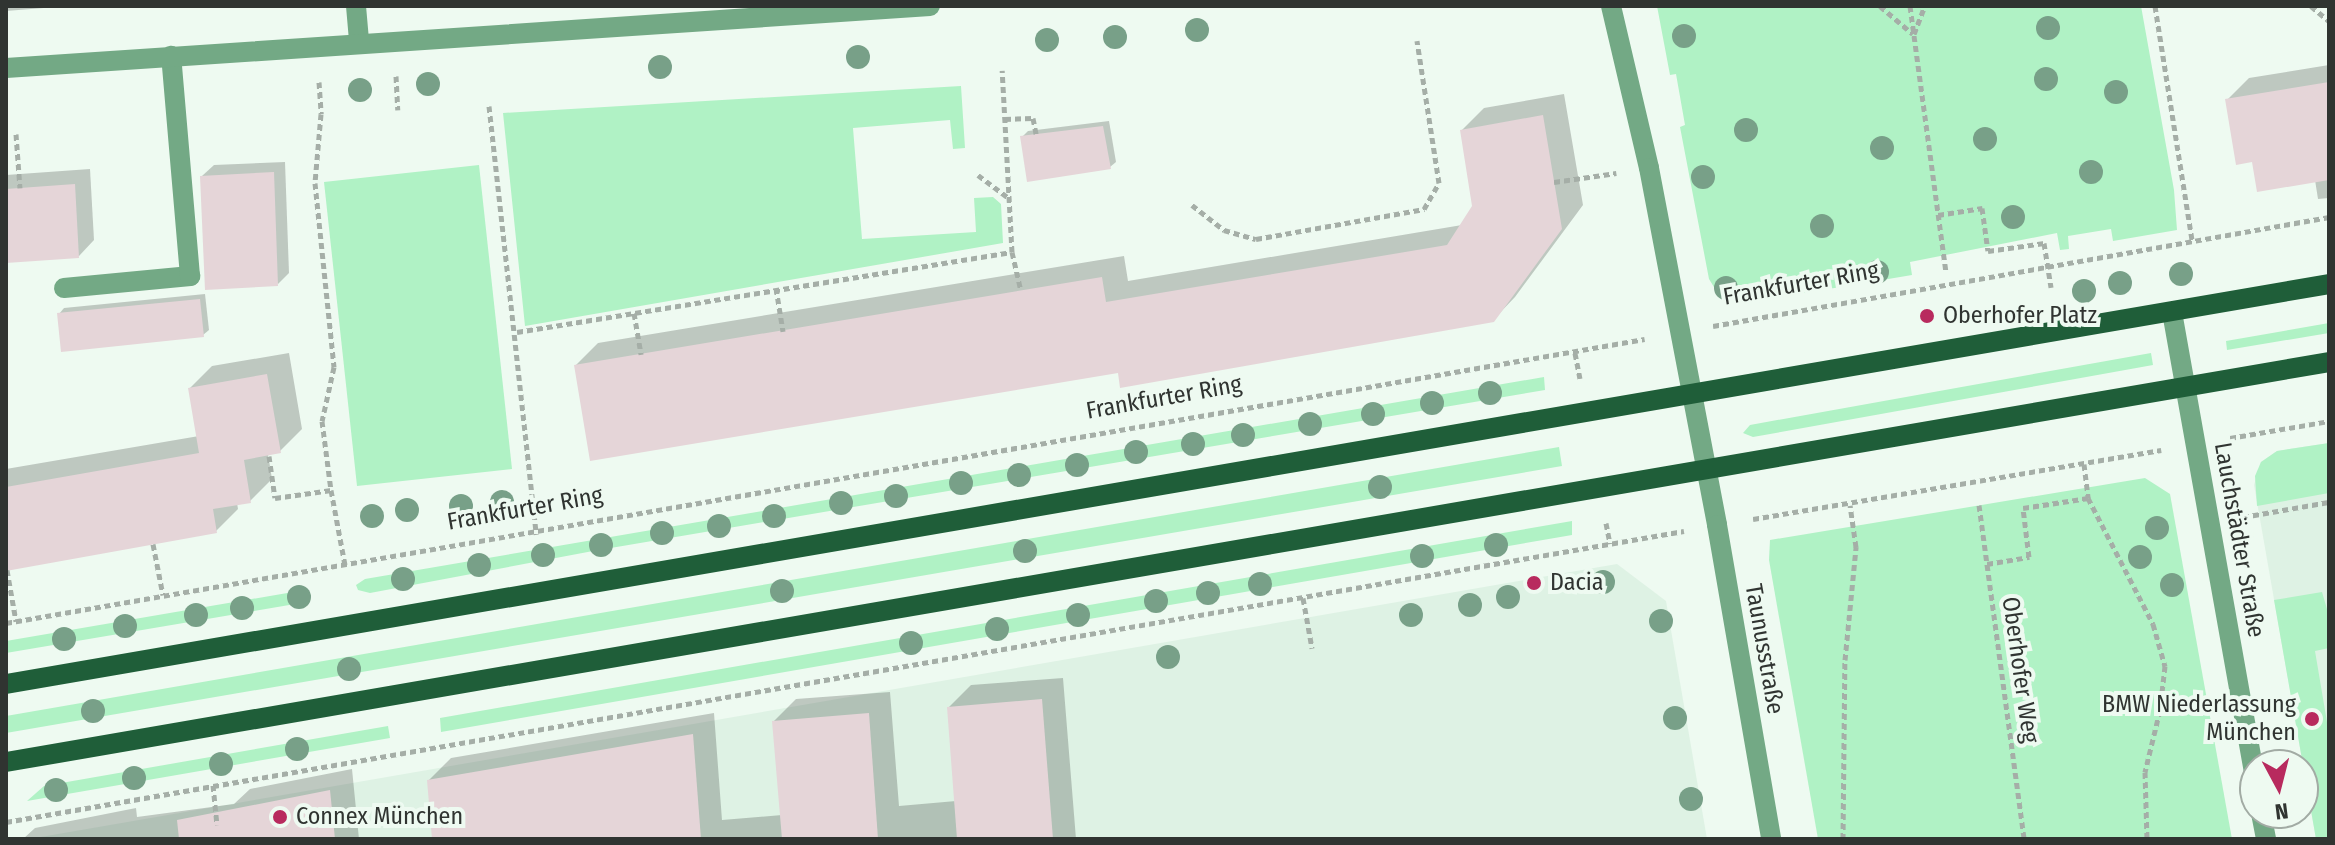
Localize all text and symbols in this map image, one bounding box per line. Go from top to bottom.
street label: Frankfurter Ring [1721,256,1881,312]
place label: Oberhofer Platz [1943,302,2097,330]
marker: Oberhofer Platz [1918,307,1936,325]
street label: Frankfurter Ring [1084,370,1244,426]
street label: Lauchstädter Straße [2208,440,2270,640]
street label: Frankfurter Ring [445,481,605,537]
place label: Dacia [1550,569,1604,597]
marker: Dacia [1525,574,1543,592]
street label: Taunusstraße [1738,582,1790,716]
street label: Oberhofer Weg [1995,595,2045,745]
place label: BMW Niederlassung München [2102,691,2296,747]
marker: BMW Niederlassung München [2303,710,2321,728]
north arrow [2239,749,2319,829]
text: N [2274,797,2290,826]
place label: Connex München [296,803,463,831]
marker: Connex München [271,808,289,826]

